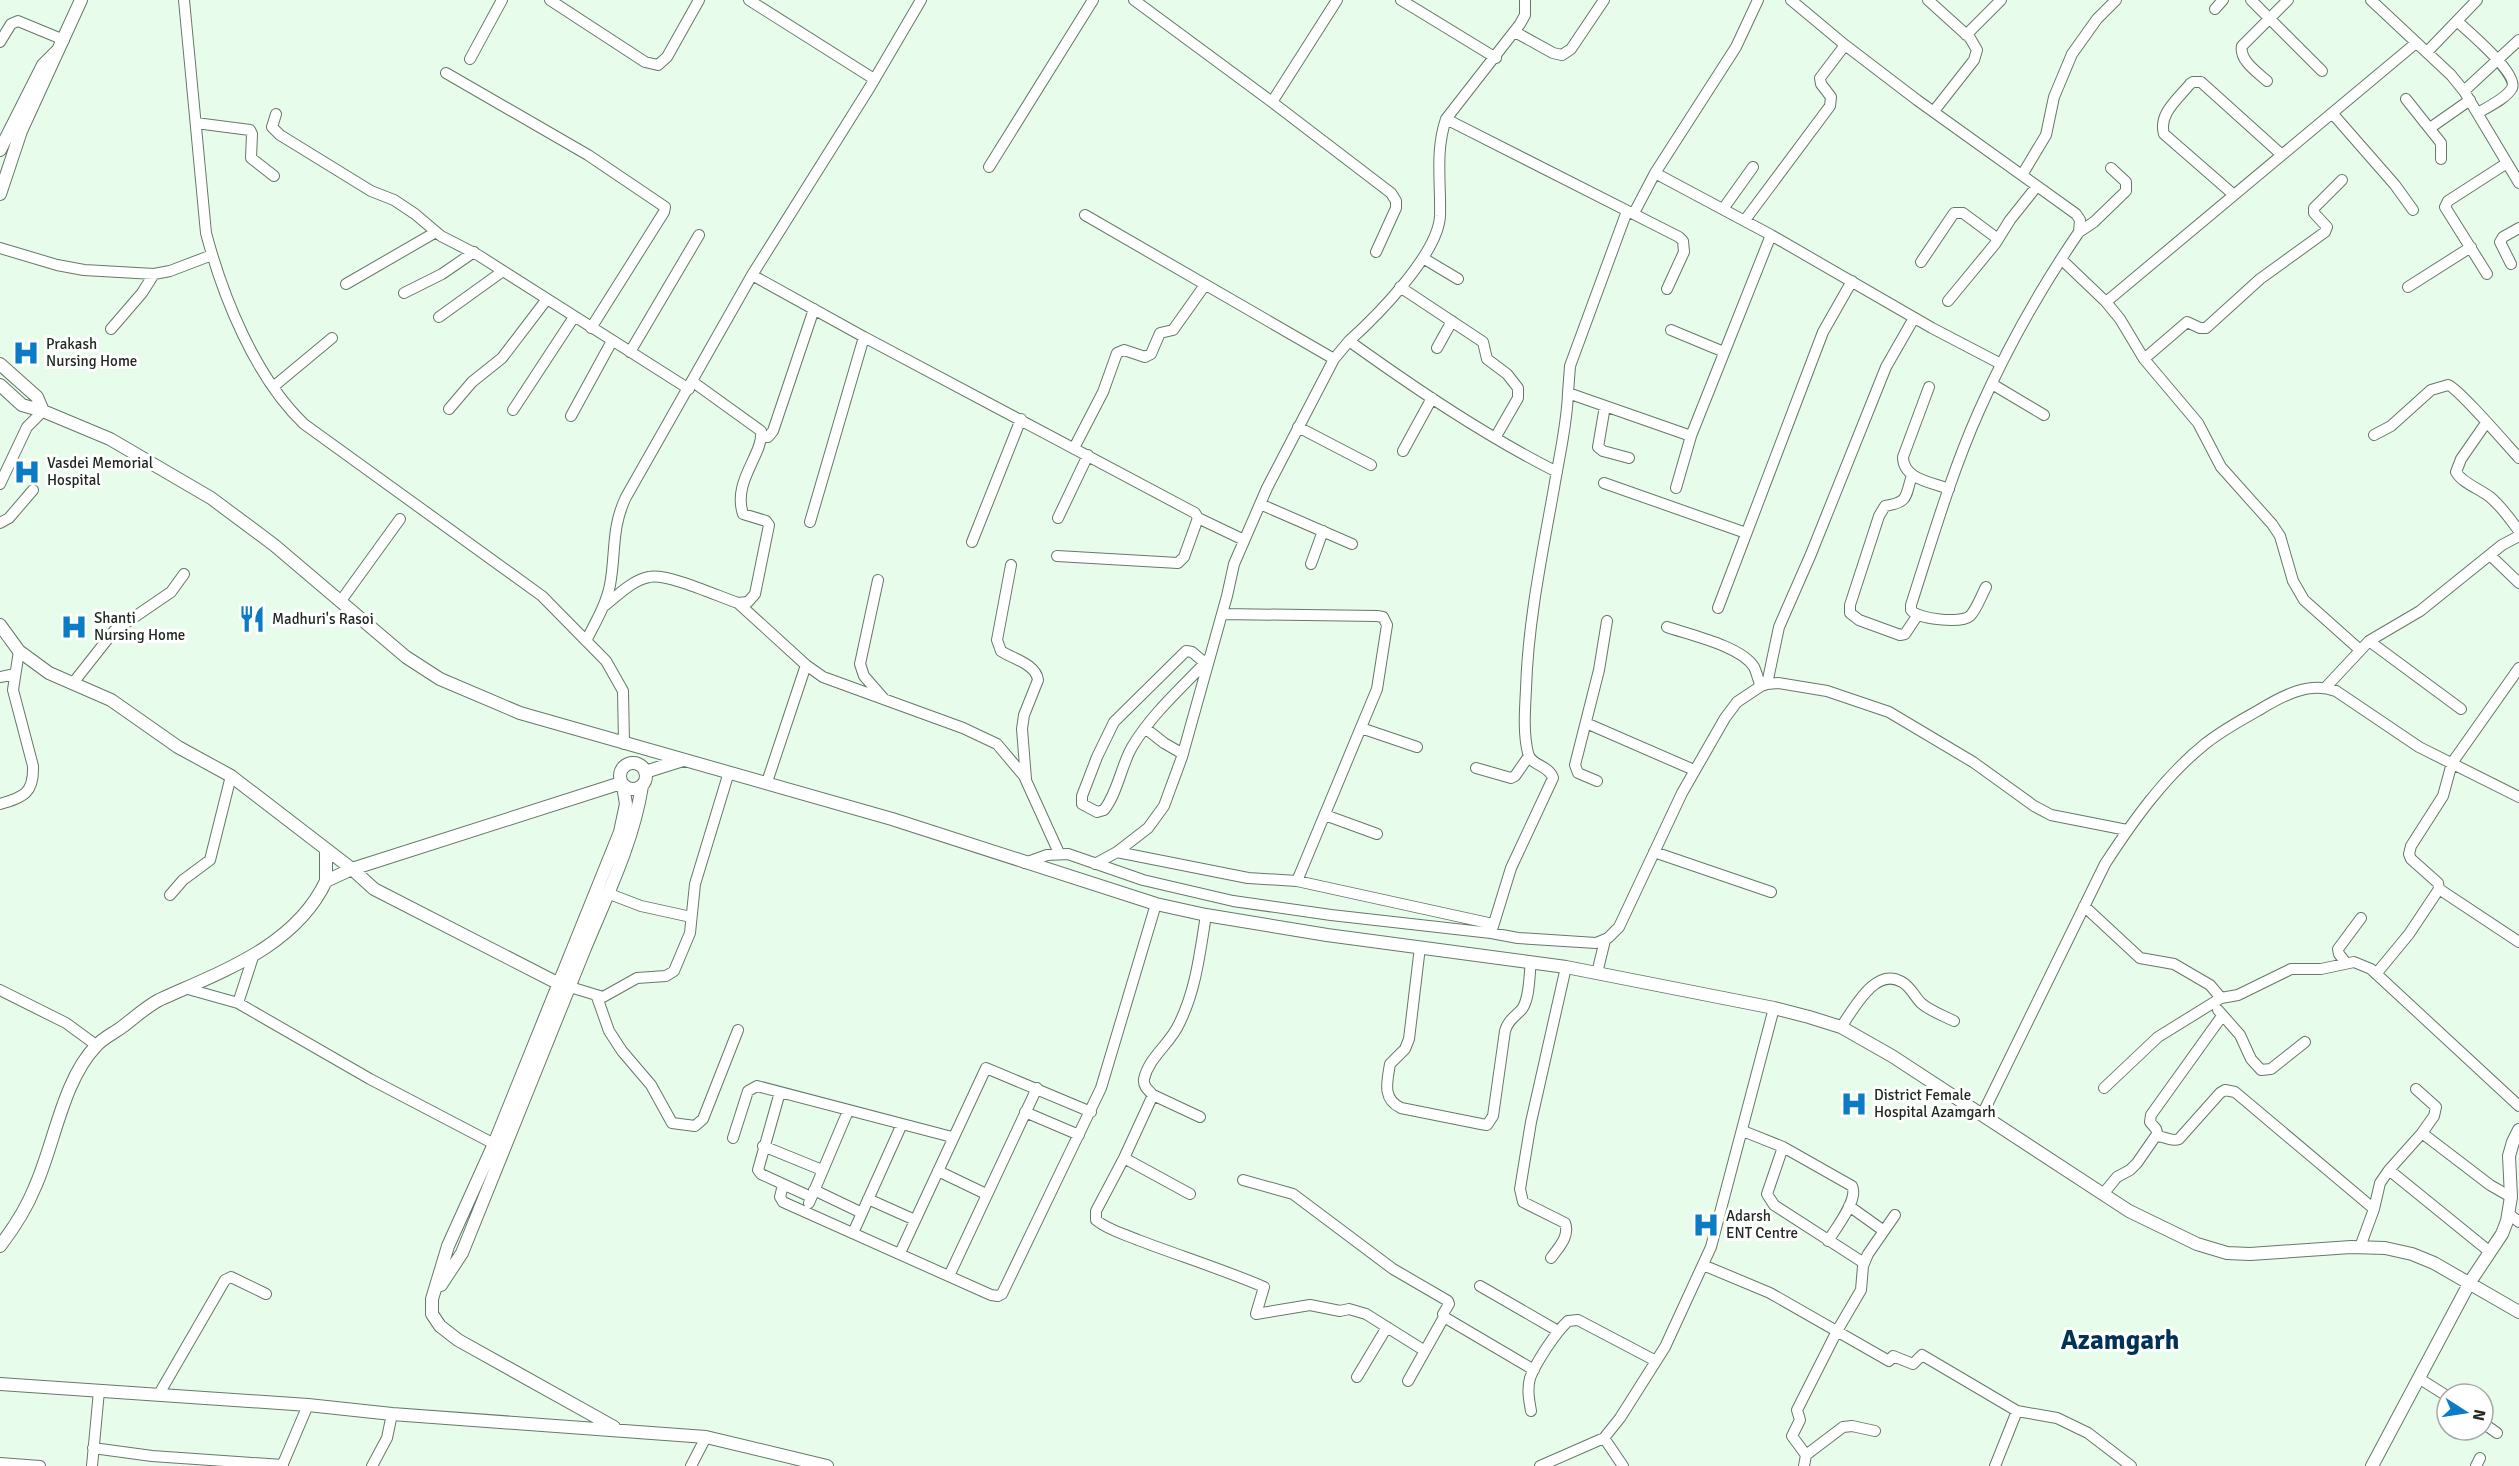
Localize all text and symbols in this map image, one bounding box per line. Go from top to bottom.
place label: Prakash Nursing Home [46,335,137,370]
hospital icon: Prakash Nursing Home [11,338,41,368]
place label: Vasdei Memorial Hospital [47,454,153,489]
hospital icon: Vasdei Memorial Hospital [12,457,42,487]
restaurant icon: Madhuri's Rasoi [237,604,267,634]
place label: Shanti Nursing Home [94,609,185,644]
place label: Madhuri's Rasoi [272,610,374,628]
hospital icon: Shanti Nursing Home [59,612,89,642]
place label: District Female Hospital Azamgarh [1874,1086,1996,1121]
hospital icon: District Female Hospital Azamgarh [1839,1089,1869,1119]
place label: Adarsh ENT Centre [1726,1207,1798,1242]
hospital icon: Adarsh ENT Centre [1691,1210,1721,1240]
district label: Azamgarh [2061,1324,2179,1357]
north arrow [2435,1382,2495,1442]
text: N [2468,1407,2490,1422]

